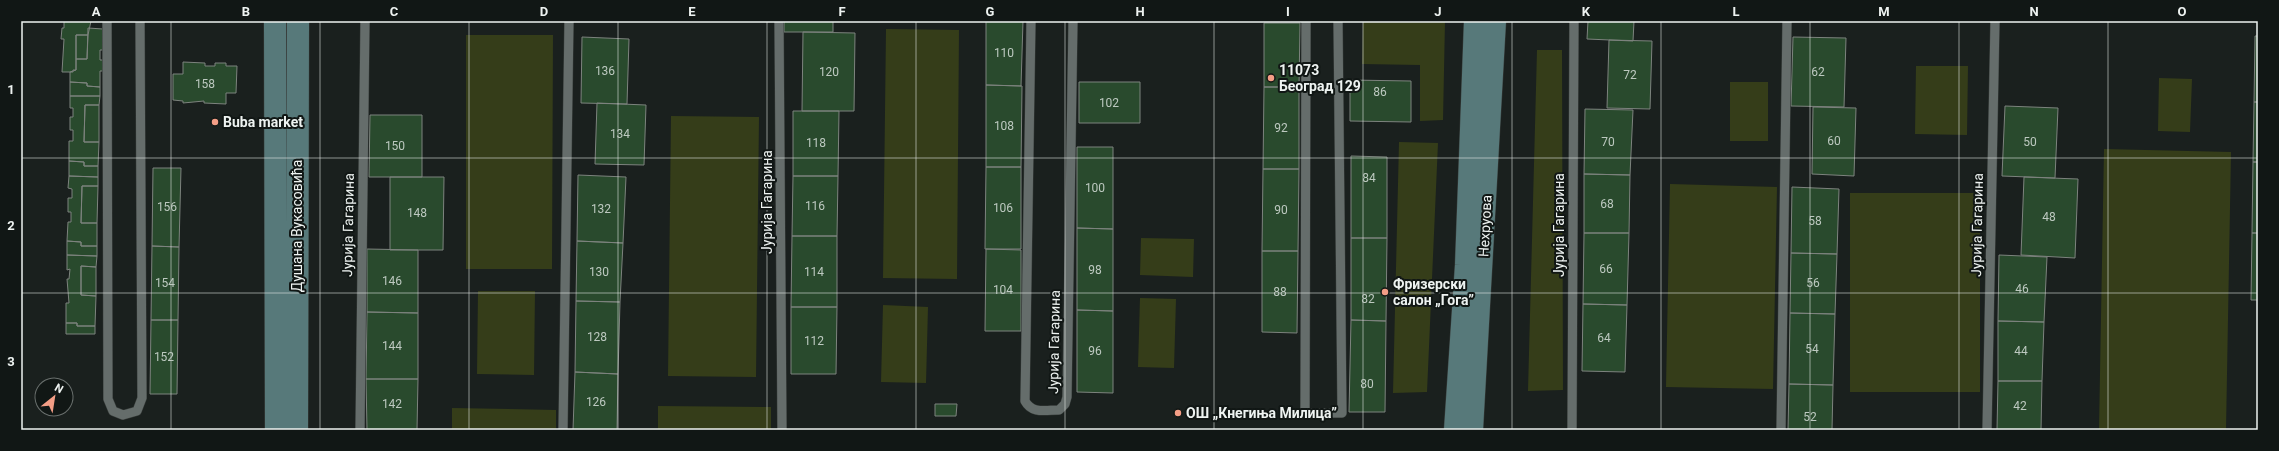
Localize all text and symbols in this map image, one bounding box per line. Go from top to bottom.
text: A [92,4,101,19]
text: B [242,4,250,19]
text: C [390,4,399,19]
text: D [540,4,548,19]
text: E [688,4,696,19]
text: F [838,4,846,19]
text: G [986,4,995,19]
text: H [1135,4,1145,19]
text: I [1286,4,1290,19]
text: J [1434,4,1442,19]
text: K [1582,4,1591,19]
text: L [1732,4,1740,19]
text: M [1878,4,1890,19]
text: N [2029,4,2039,19]
text: O [2178,4,2187,19]
house number: 110 [994,46,1014,60]
place label: 11073 Београд 129 [1279,62,1361,94]
house number: 136 [595,64,615,78]
house number: 120 [819,65,839,79]
house number: 62 [1811,65,1825,79]
house number: 72 [1623,68,1637,82]
marker: 11073 Београд 129 [1266,73,1276,83]
house number: 158 [195,77,215,91]
text: 1 [7,82,15,97]
house number: 86 [1373,85,1387,99]
house number: 102 [1099,96,1119,110]
place label: Buba market [223,114,303,130]
marker: Buba market [210,117,220,127]
house number: 108 [994,119,1014,133]
house number: 92 [1274,121,1288,135]
house number: 134 [610,127,630,141]
house number: 60 [1827,134,1841,148]
house number: 70 [1601,135,1615,149]
house number: 50 [2023,135,2037,149]
house number: 118 [806,136,826,150]
house number: 150 [385,139,405,153]
street label: Јурија Гагарина [759,150,775,254]
street label: Душана Вукасовића [289,160,305,292]
house number: 84 [1362,171,1376,185]
street label: Јурија Гагарина [339,173,357,277]
street label: Јурија Гагарина [1551,173,1567,277]
street label: Јурија Гагарина [1968,173,1986,277]
house number: 100 [1085,181,1105,195]
street label: Нехруова [1475,194,1495,258]
house number: 68 [1600,197,1614,211]
house number: 116 [805,199,825,213]
house number: 156 [157,200,177,214]
house number: 106 [993,201,1013,215]
house number: 132 [591,202,611,216]
house number: 90 [1274,203,1288,217]
house number: 148 [407,206,427,220]
house number: 48 [2042,210,2056,224]
house number: 58 [1808,214,1822,228]
text: 2 [7,218,15,233]
house number: 66 [1599,262,1613,276]
house number: 98 [1088,263,1102,277]
house number: 130 [589,265,609,279]
house number: 114 [804,265,824,279]
house number: 146 [382,274,402,288]
house number: 154 [155,276,175,290]
place label: Фризерски салон „Гога” [1393,276,1474,308]
house number: 56 [1806,276,1820,290]
house number: 46 [2015,282,2029,296]
house number: 104 [993,283,1013,297]
house number: 88 [1273,285,1287,299]
marker: Фризерски салон „Гога” [1380,287,1390,297]
street label: Јурија Гагарина [1045,290,1063,394]
house number: 82 [1361,292,1375,306]
house number: 128 [587,330,607,344]
house number: 64 [1597,331,1611,345]
house number: 112 [804,334,824,348]
house number: 144 [382,339,402,353]
house number: 54 [1805,342,1819,356]
house number: 96 [1088,344,1102,358]
house number: 44 [2014,344,2028,358]
house number: 152 [154,350,174,364]
text: 3 [7,354,15,369]
north arrow [34,377,74,417]
house number: 80 [1360,377,1374,391]
text: N [52,381,66,396]
house number: 126 [586,395,606,409]
house number: 142 [382,397,402,411]
house number: 42 [2013,399,2027,413]
place label: ОШ „Кнегиња Милица” [1186,405,1337,421]
marker: ОШ „Кнегиња Милица” [1173,408,1183,418]
house number: 52 [1803,410,1817,424]

